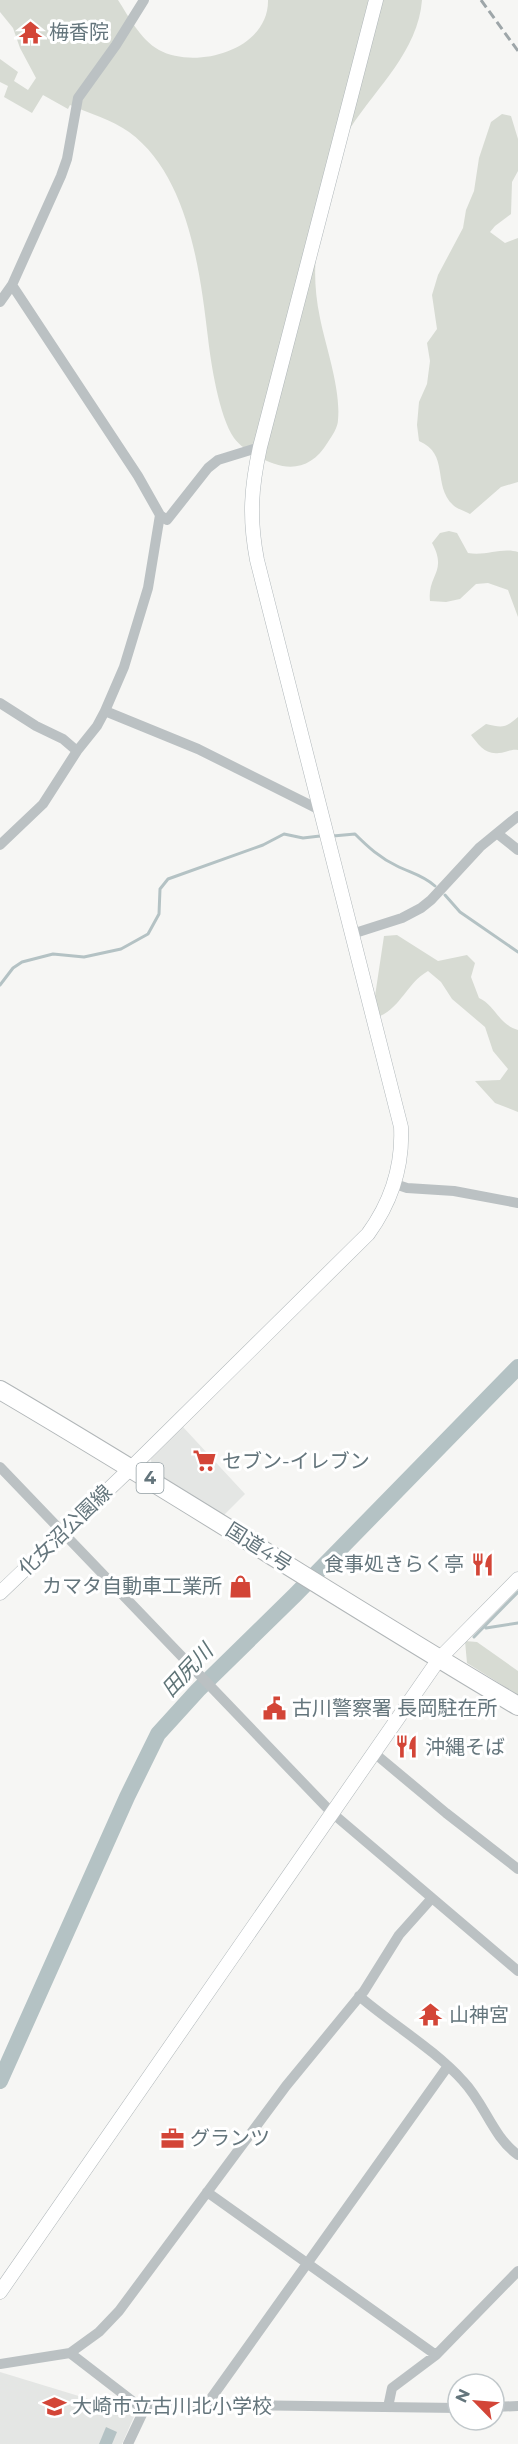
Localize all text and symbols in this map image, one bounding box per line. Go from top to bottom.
temple icon: 梅香院 [18,19,44,45]
place label: 梅香院 [49,20,109,44]
supermarket icon: セブン-イレブン [191,1448,217,1474]
place label: セブン-イレブン [222,1449,370,1473]
road number: 4 [136,1463,164,1493]
street label: 化女沼公園線 [14,1480,116,1580]
street label: 国道4号 [222,1517,296,1577]
restaurant icon: 食事処きらく亭 [469,1551,495,1577]
place label: 食事処きらく亭 [324,1552,464,1576]
shop icon: カマタ自動車工業所 [227,1573,253,1599]
place label: カマタ自動車工業所 [42,1574,222,1598]
water label: 田尻川 [156,1637,219,1702]
public building icon: 古川警察署 長岡駐在所 [261,1695,287,1721]
place label: 古川警察署 長岡駐在所 [292,1696,497,1720]
restaurant icon: 沖縄そば [394,1734,420,1760]
place label: 沖縄そば [425,1735,505,1759]
temple icon: 山神宮 [418,2002,444,2028]
place label: 山神宮 [449,2003,509,2027]
office icon: グランツ [159,2125,185,2151]
place label: グランツ [190,2126,270,2150]
north arrow [446,2372,506,2432]
text: N [452,2386,474,2406]
school or university icon: 大崎市立古川北小学校 [41,2393,67,2419]
place label: 大崎市立古川北小学校 [72,2394,272,2418]

